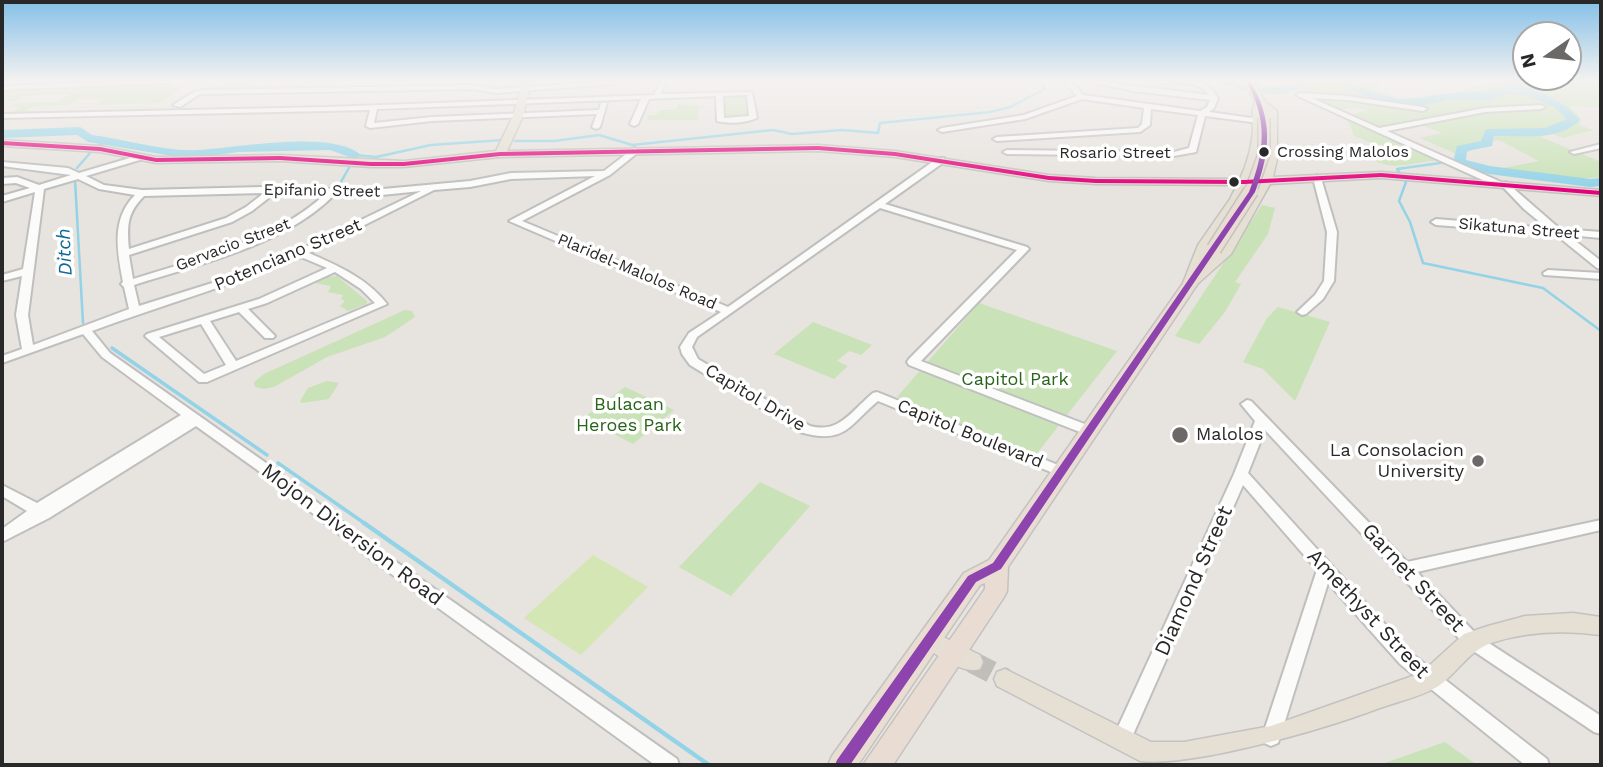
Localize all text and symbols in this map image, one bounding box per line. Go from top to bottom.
north arrow [1512,21,1582,91]
text: N [1515,51,1541,70]
place label: Crossing Malolos [1277,142,1409,162]
street label: Rosario Street [1059,143,1171,163]
marker: Crossing Malolos [1257,145,1271,159]
unlabelled marker [1227,175,1241,189]
street label: Epifanio Street [263,180,381,202]
street label: Gervacio Street [173,214,293,276]
street label: Potenciano Street [211,214,365,296]
street label: Sikatuna Street [1458,214,1580,244]
water label: Ditch [52,228,78,276]
street label: Plaridel-Malolos Road [555,230,719,314]
street label: Capitol Drive [701,360,809,436]
park label: Capitol Park [961,369,1069,391]
park label: Bulacan Heroes Park [576,394,682,436]
street label: Capitol Boulevard [894,395,1046,473]
place label: Malolos [1196,424,1264,446]
marker: Malolos [1170,425,1190,445]
place label: La Consolacion University [1330,440,1464,482]
marker: La Consolacion University [1470,453,1486,469]
street label: Mojon Diversion Road [256,458,448,612]
street label: Diamond Street [1150,502,1238,660]
street label: Garnet Street [1356,518,1470,638]
street label: Amethyst Street [1302,544,1434,684]

